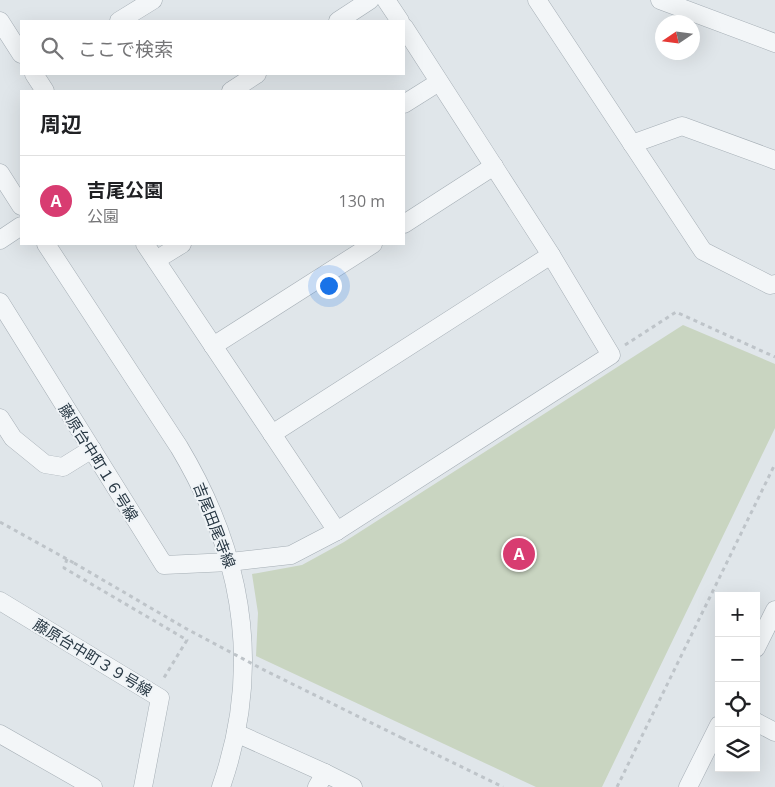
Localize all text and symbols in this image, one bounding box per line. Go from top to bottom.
north arrow [655,15,700,60]
search box [20,20,405,75]
icon: search [38,34,66,62]
text: ここで検索 [78,36,173,62]
text: 周辺 [40,110,82,138]
text: 吉尾公園 [87,177,163,203]
text: A [50,190,62,212]
text: 130 m [339,190,385,212]
text: 公園 [87,205,119,227]
your location [316,273,342,299]
street label: 藤原台中町１６号線 [55,399,143,525]
street label: 吉尾田尾寺線 [190,479,240,571]
pin: A [503,535,535,573]
map controls [715,592,760,772]
button: + [715,592,760,637]
street label: 藤原台中町３９号線 [30,614,156,700]
button: − [715,637,760,682]
button: locate [715,682,760,727]
button: layers [715,727,760,772]

